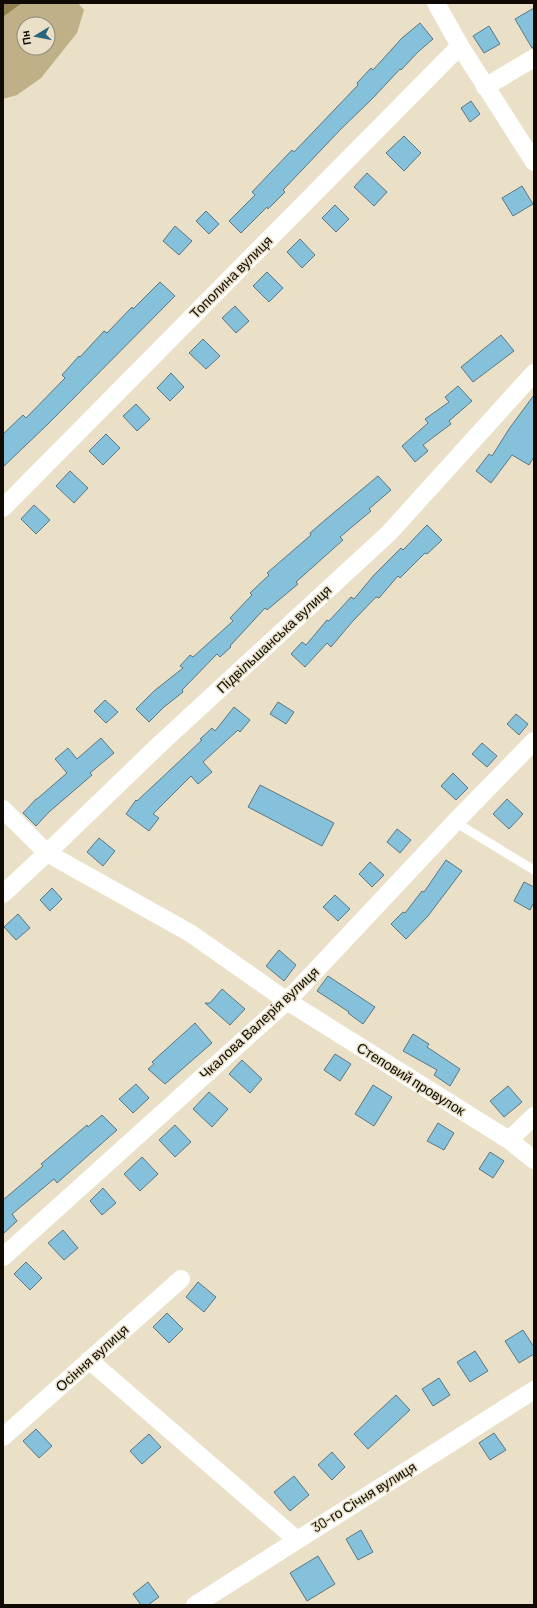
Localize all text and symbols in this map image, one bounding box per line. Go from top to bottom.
north arrow [16,16,56,56]
text: Пн [18,30,33,46]
street label: Тополина вулиця [186,232,276,322]
street label: Підвільшанська вулиця [213,581,335,696]
street label: Чкалова Валерія вулиця [195,963,322,1082]
street label: Степовий провулок [354,1038,469,1119]
street label: Осіння вулиця [52,1320,132,1395]
street label: 30-го Січня вулиця [308,1458,419,1536]

